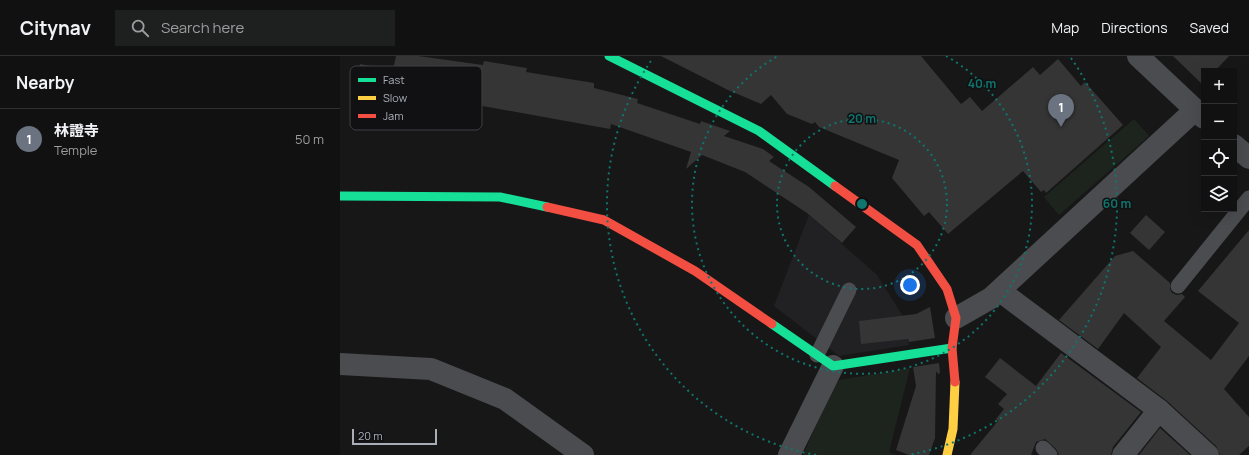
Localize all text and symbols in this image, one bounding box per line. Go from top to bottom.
search box [115,10,395,46]
text: Citynav [20,15,91,41]
icon: search [129,17,151,39]
text: Search here [161,17,244,38]
text: Map [1051,18,1079,37]
text: Directions [1101,18,1168,37]
text: Saved [1190,18,1229,37]
legend [350,66,482,130]
map controls [1201,68,1237,212]
button: + [1201,68,1237,104]
text: Nearby [16,71,74,94]
text: Fast [383,72,405,87]
text: 40 m [968,75,996,92]
text: Slow [383,90,408,105]
pin: 1 [1048,94,1074,127]
button: − [1201,104,1237,140]
text: Jam [383,108,404,123]
text: 20 m [848,110,876,127]
text: 林證寺 [54,120,99,141]
text: 1 [26,130,32,148]
text: 50 m [295,130,324,148]
button: locate [1201,140,1237,176]
text: Temple [54,141,97,159]
button: layers [1201,176,1237,212]
text: 60 m [1103,195,1131,212]
centre of rings [855,197,869,211]
your location [900,275,920,295]
scale bar [352,427,437,446]
text: 20 m [358,428,383,443]

